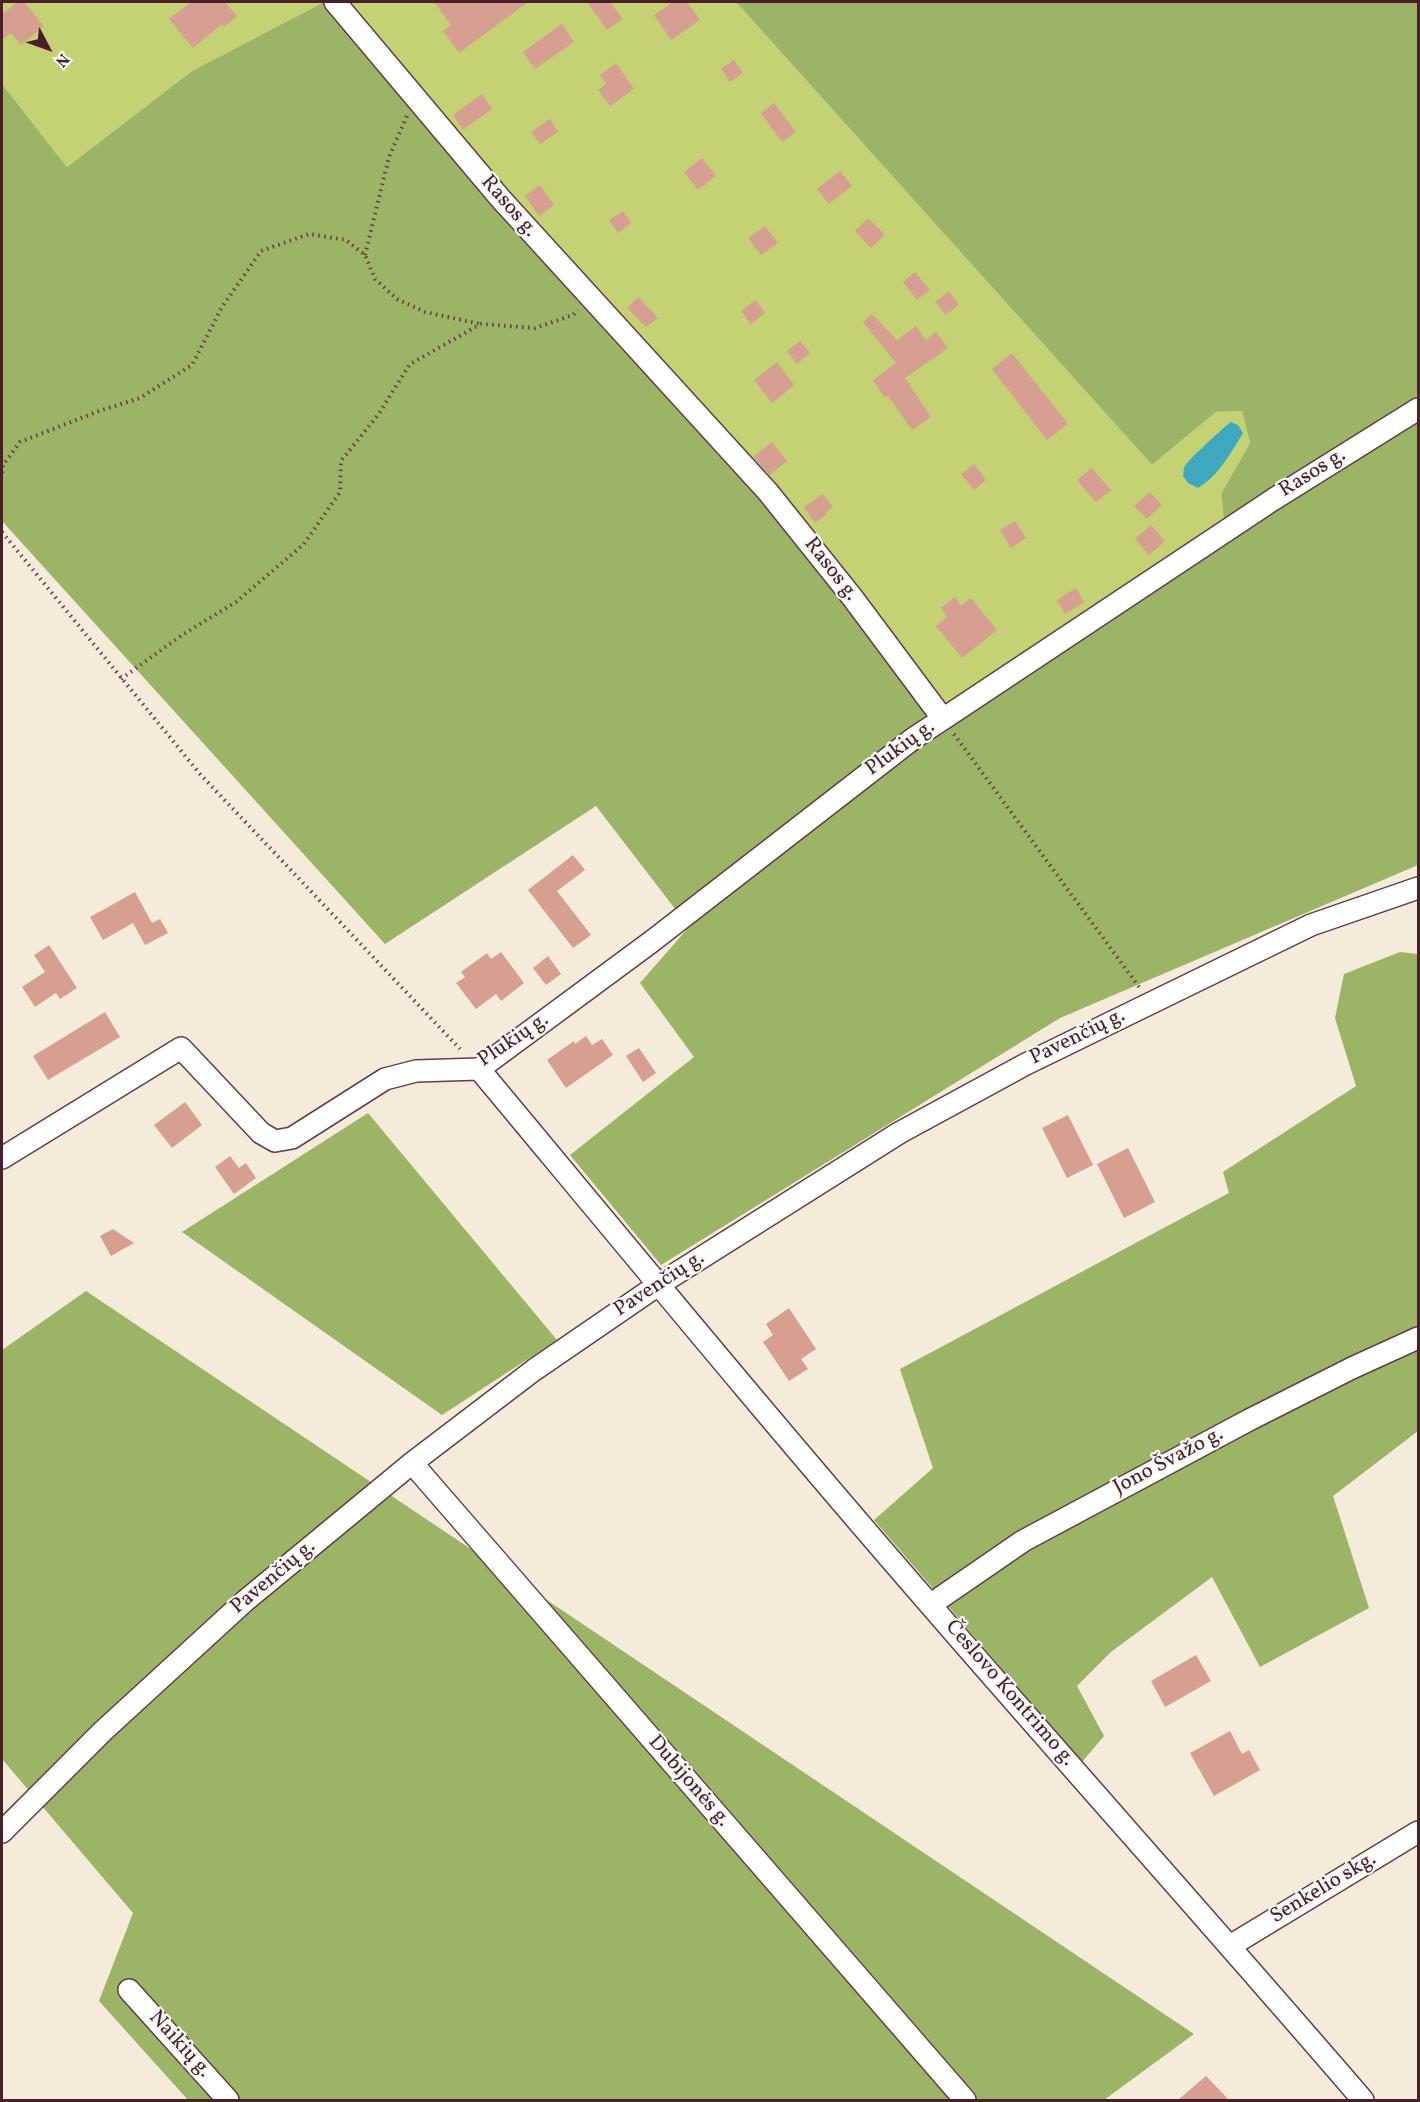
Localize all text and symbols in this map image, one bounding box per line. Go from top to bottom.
north arrow [18,18,78,78]
text: N [49,48,74,71]
street label: Rasos g. [474,171,542,243]
street label: Rasos g. [1275,444,1351,504]
street label: Rasos g. [797,533,863,607]
street label: Plukių g. [861,715,941,783]
street label: Pavenčių g. [1026,1004,1130,1072]
street label: Plukių g. [474,1008,554,1074]
street label: Pavenčių g. [610,1246,710,1324]
street label: Jono Švažo g. [1110,1423,1228,1501]
street label: Pavenčių g. [227,1535,321,1621]
street label: Česlovo Kontrimo g. [939,1616,1079,1772]
street label: Dubijonės g. [641,1731,735,1833]
street label: Senkelio skg. [1266,1847,1382,1931]
street label: Naikių g. [142,2006,216,2084]

